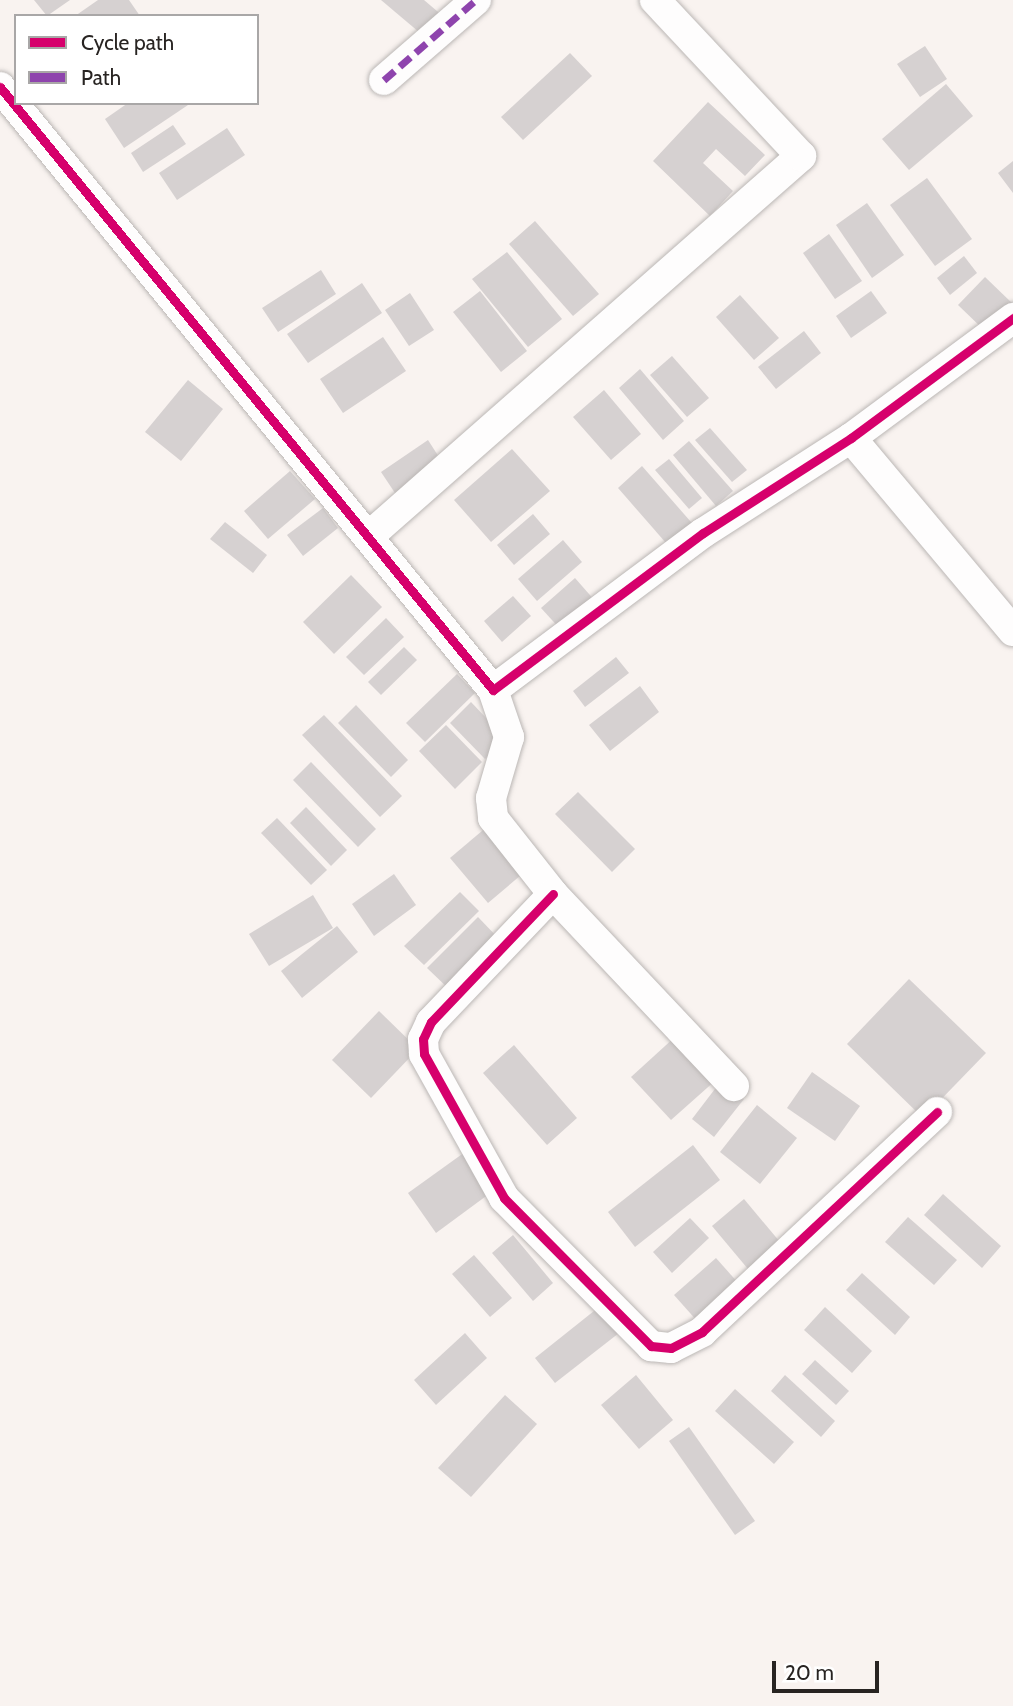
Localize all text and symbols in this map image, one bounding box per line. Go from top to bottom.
legend [14,14,259,105]
text: Cycle path [81,30,174,55]
text: Path [81,65,121,90]
scale bar [775,1646,882,1690]
text: 20 m [785,1660,834,1685]

